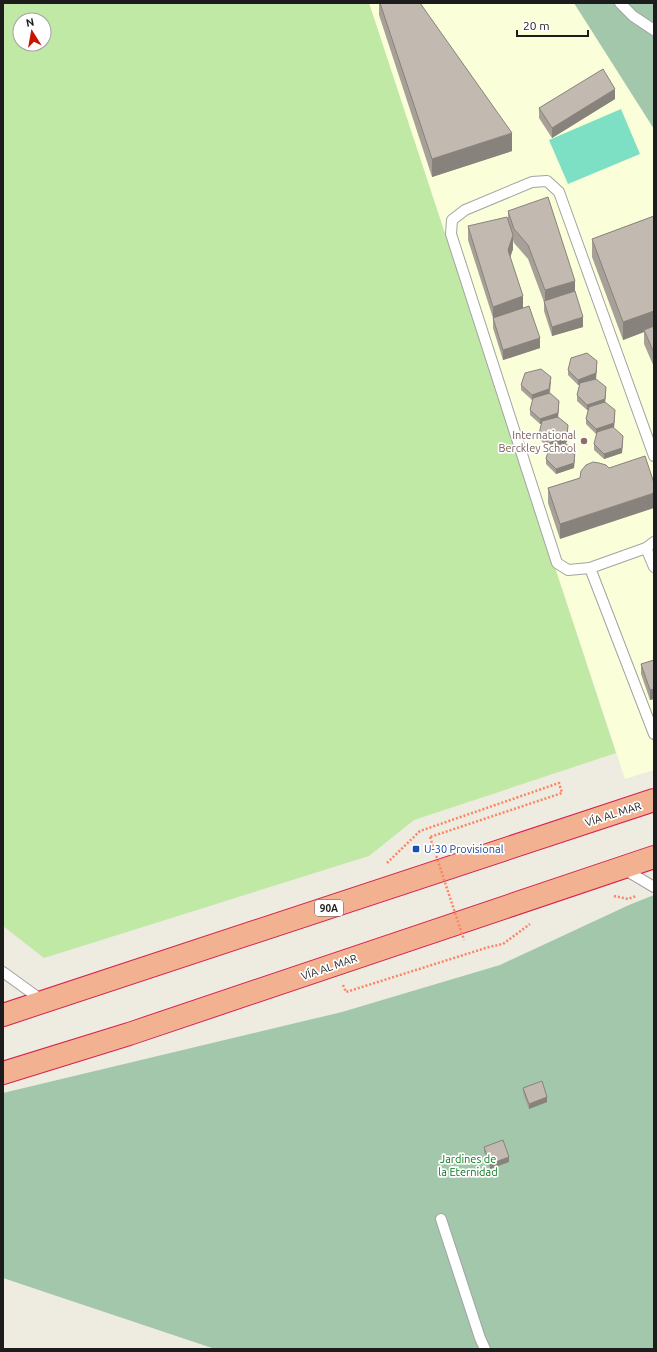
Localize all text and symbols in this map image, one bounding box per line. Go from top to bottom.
north arrow [12,12,52,52]
scale bar [517,12,588,38]
text: N [25,16,35,29]
text: 20 m [523,19,550,32]
place label: International Berckley School [498,429,576,454]
marker: International Berckley School [579,436,589,446]
street label: VÍA AL MAR [583,798,643,829]
place label: U-30 Provisional [424,843,504,855]
marker: U-30 Provisional [411,844,421,854]
road number: 90A [315,900,343,916]
street label: VÍA AL MAR [299,951,359,982]
park label: Jardines de la Eternidad [438,1153,498,1178]

